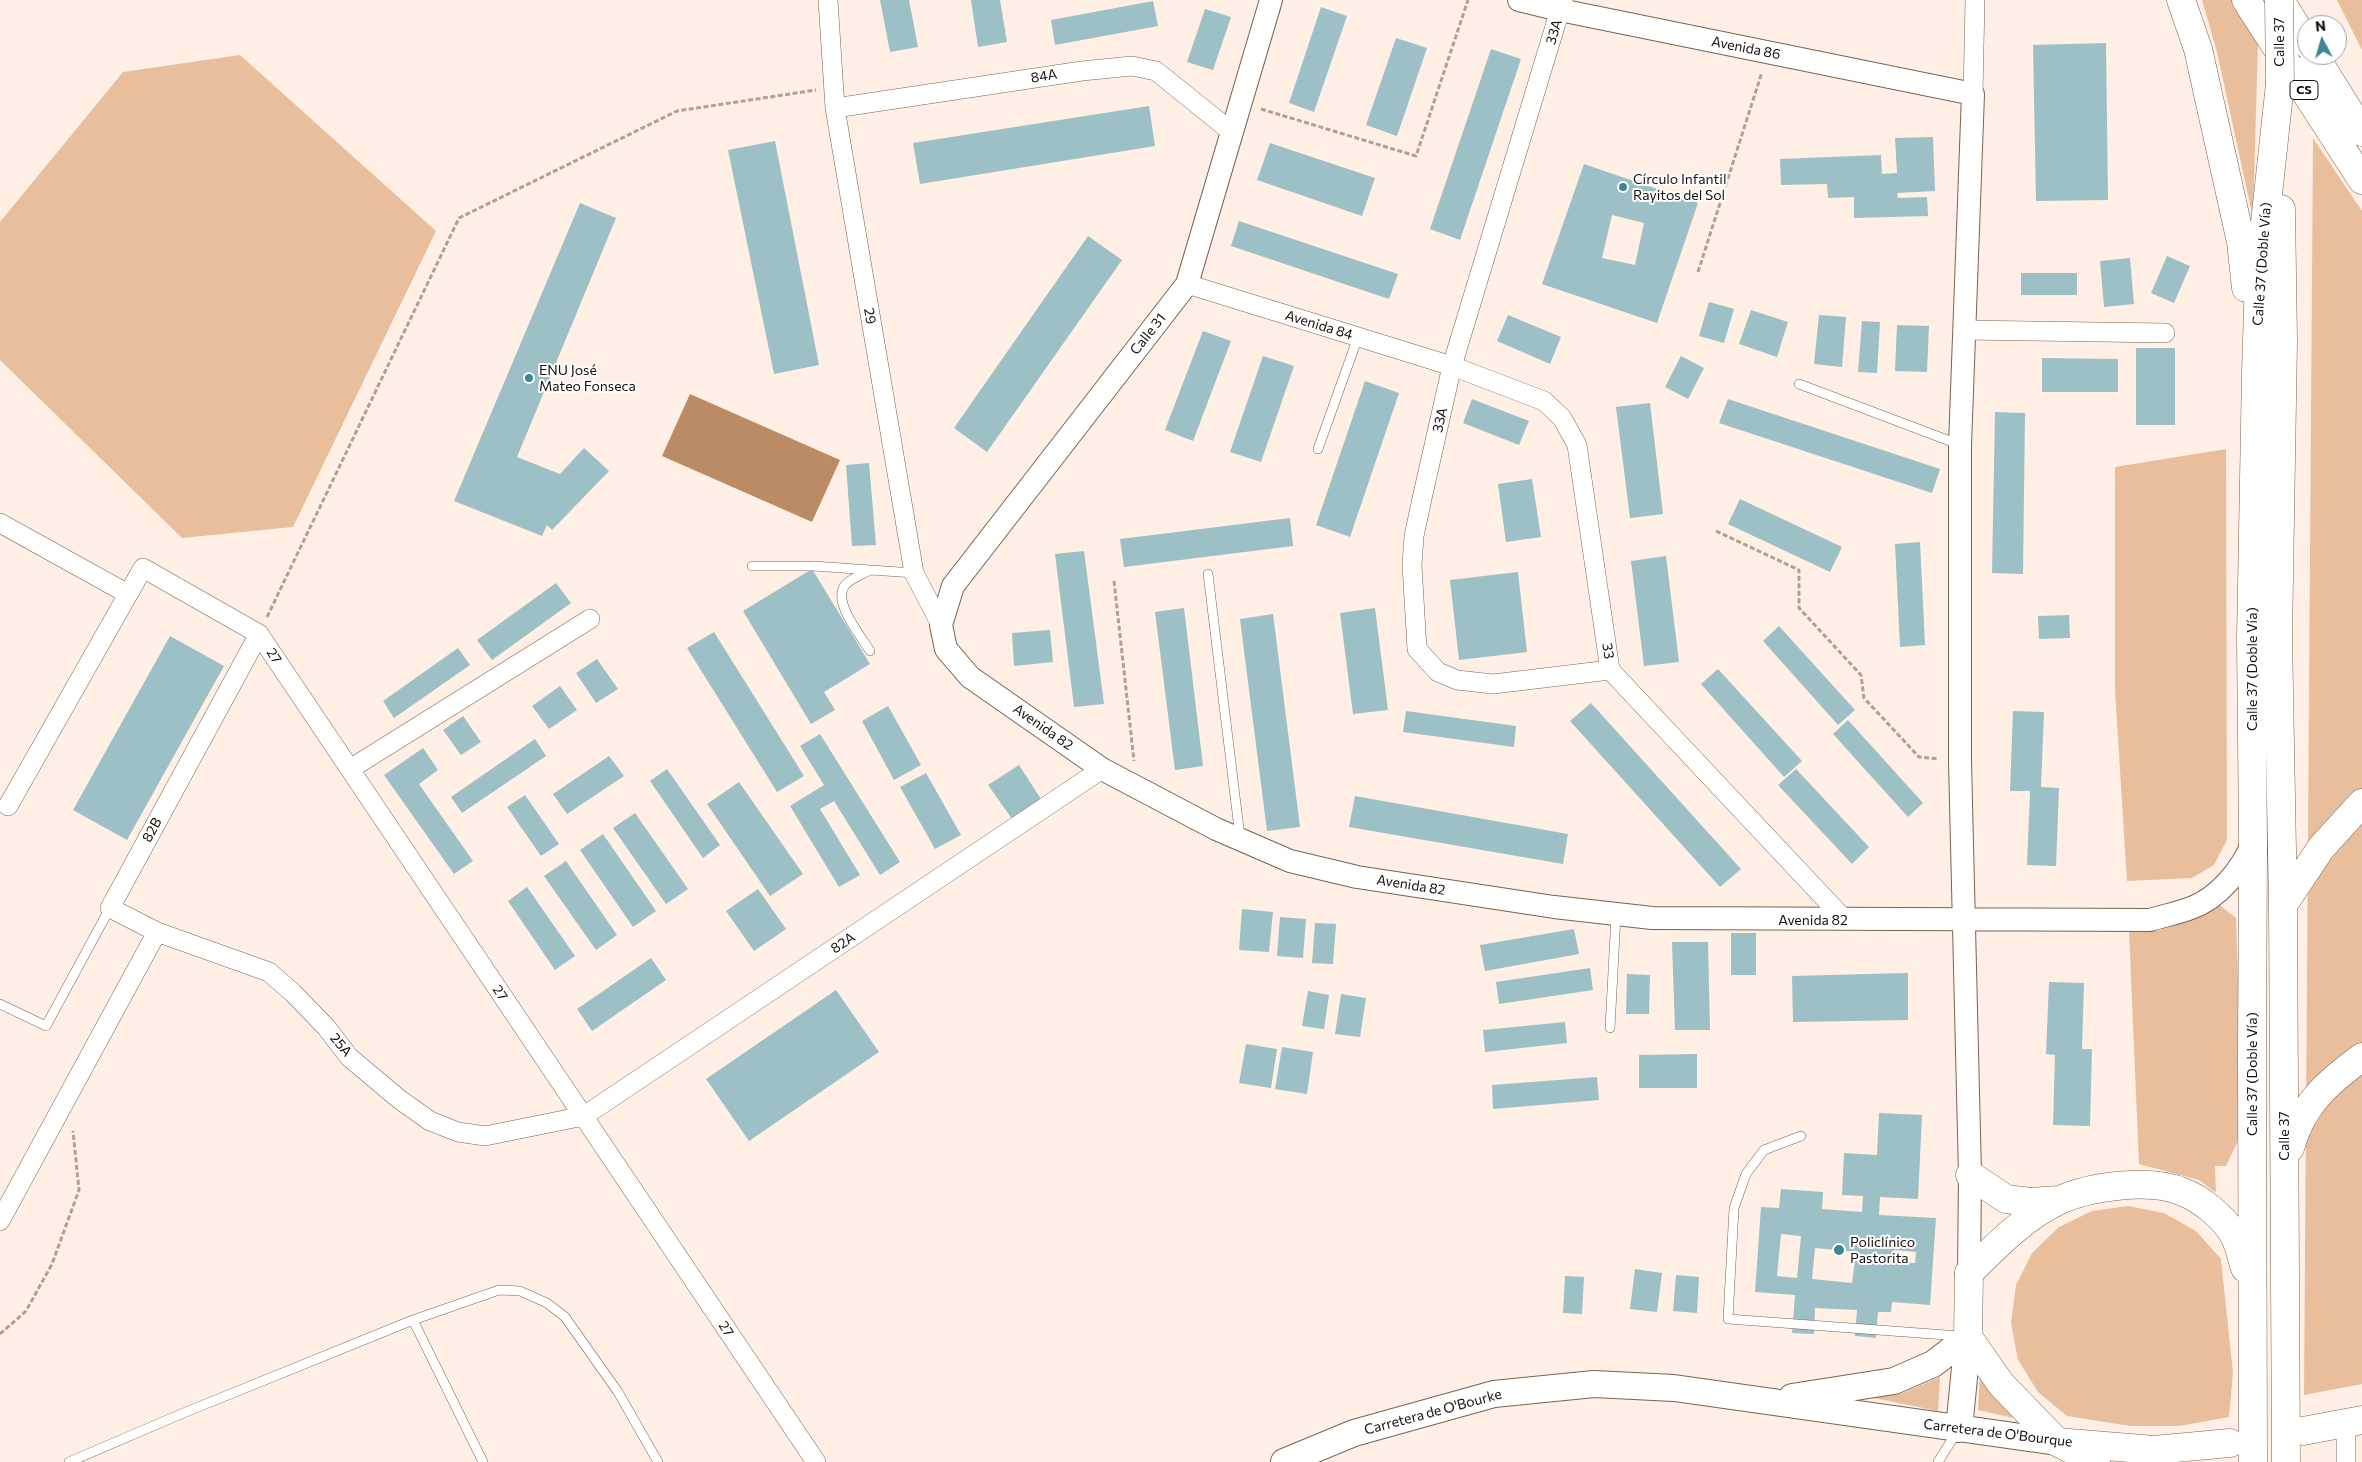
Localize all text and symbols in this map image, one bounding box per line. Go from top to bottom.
north arrow [2297,15,2347,65]
street label: 33A [1542,17,1566,47]
street label: Calle 37 [2271,17,2287,67]
text: N [2314,17,2327,35]
street label: Avenida 86 [1710,33,1782,63]
street label: 84A [1030,66,1058,86]
road number: CS [2290,80,2318,100]
place label: Círculo Infantil Rayitos del Sol [1633,171,1726,203]
marker: Círculo Infantil Rayitos del Sol [1617,181,1629,193]
street label: Calle 37 (Doble Vía) [2249,202,2275,326]
street label: 29 [860,307,880,325]
street label: Avenida 84 [1283,307,1355,343]
street label: Calle 31 [1127,310,1169,358]
place label: ENU José Mateo Fonseca [539,362,636,394]
marker: ENU José Mateo Fonseca [523,372,535,384]
street label: 33A [1429,406,1451,434]
street label: Calle 37 (Doble Vía) [2244,607,2260,731]
street label: 33 [1598,642,1618,660]
street label: 27 [263,645,285,667]
street label: Avenida 82 [1010,700,1076,754]
street label: 82B [139,815,165,845]
street label: Avenida 82 [1375,871,1447,899]
street label: Avenida 82 [1778,912,1848,928]
street label: 82A [828,929,858,957]
street label: 27 [489,982,511,1004]
street label: Calle 37 (Doble Vía) [2244,1012,2260,1136]
street label: 25A [326,1030,356,1060]
street label: Calle 37 [2276,1111,2292,1161]
place label: Policlínico Pastorita [1850,1234,1915,1266]
marker: Policlínico Pastorita [1832,1243,1846,1257]
street label: 27 [715,1318,737,1340]
street label: Carretera de O'Bourke [1362,1386,1504,1438]
street label: Carretera de O'Bourque [1923,1416,2073,1450]

